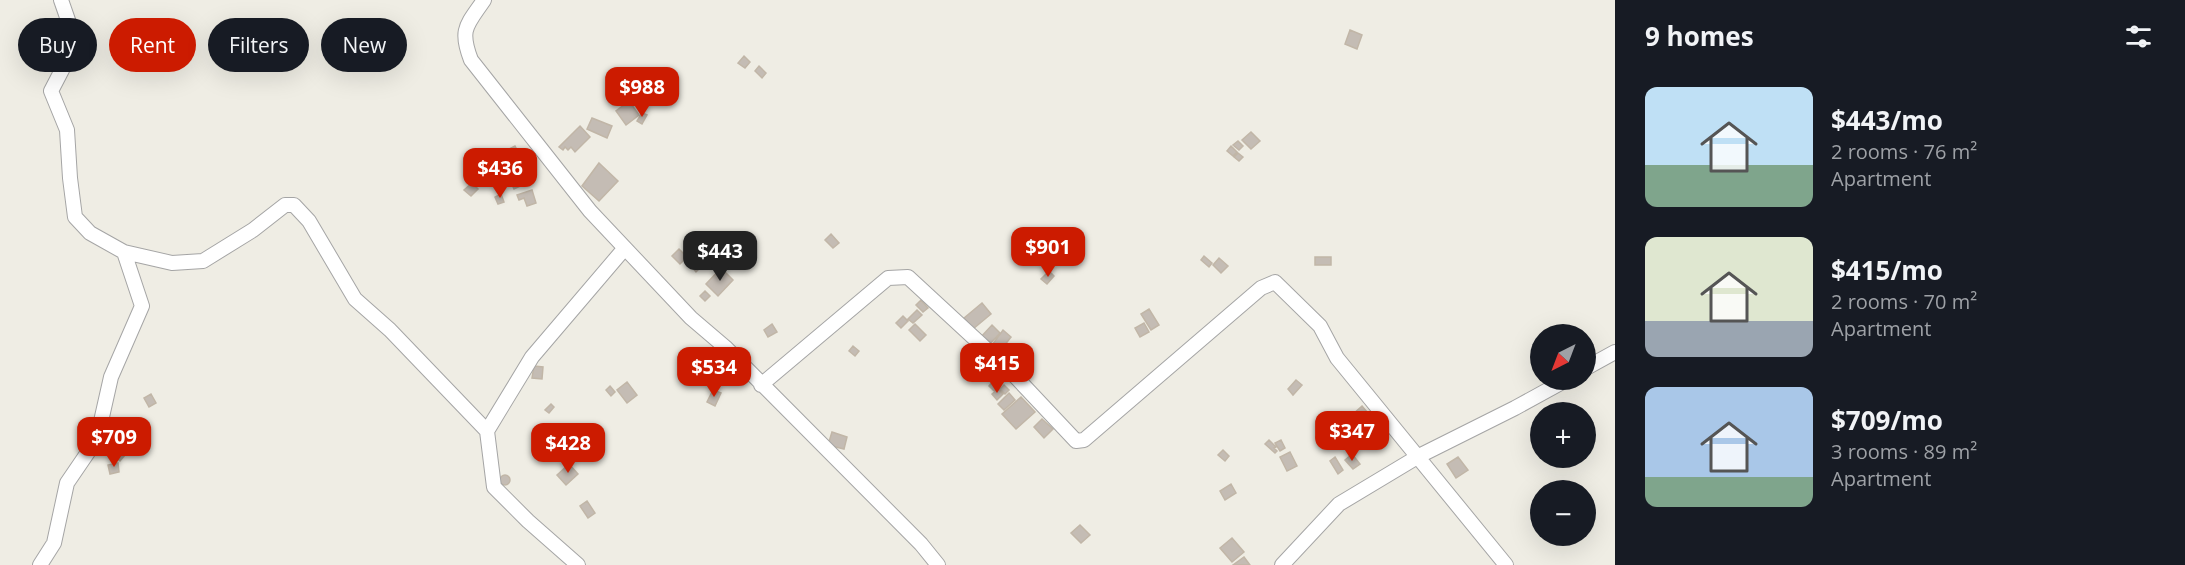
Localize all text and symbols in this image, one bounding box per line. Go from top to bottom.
chip: Buy [18,18,97,72]
chip: Rent [109,18,196,72]
chip: Filters [208,18,309,72]
chip: New [321,18,407,72]
text: 9 homes [1645,18,1754,54]
icon: filters [2122,20,2155,53]
pin: $988 [606,67,678,118]
text: $988 [619,73,665,100]
text: $443/mo [1831,102,1943,138]
icon: home [1693,111,1765,183]
text: 2 rooms · 76 m² [1831,138,1977,165]
pin: $436 [464,148,536,199]
text: $436 [477,154,523,181]
text: Apartment [1831,165,1931,192]
pin: $901 [1012,227,1084,278]
pin: $443 [684,231,756,282]
text: $901 [1025,233,1071,260]
text: $443 [697,237,743,264]
text: $415/mo [1831,252,1943,288]
icon: home [1693,261,1765,333]
text: 2 rooms · 70 m² [1831,288,1977,315]
text: Apartment [1831,315,1931,342]
north arrow [1530,324,1596,390]
map controls [1530,324,1596,546]
pin: $415 [961,343,1033,394]
pin: $534 [678,347,750,398]
text: $415 [974,349,1020,376]
text: $534 [691,353,737,380]
button: + [1530,402,1596,468]
text: $709/mo [1831,402,1943,438]
pin: $347 [1316,411,1388,462]
icon: home [1693,411,1765,483]
pin: $709 [78,417,150,468]
text: $347 [1329,417,1375,444]
text: $709 [91,423,137,450]
pin: $428 [532,423,604,474]
text: $428 [545,429,591,456]
text: 3 rooms · 89 m² [1831,438,1977,465]
text: Apartment [1831,465,1931,492]
button: − [1530,480,1596,546]

